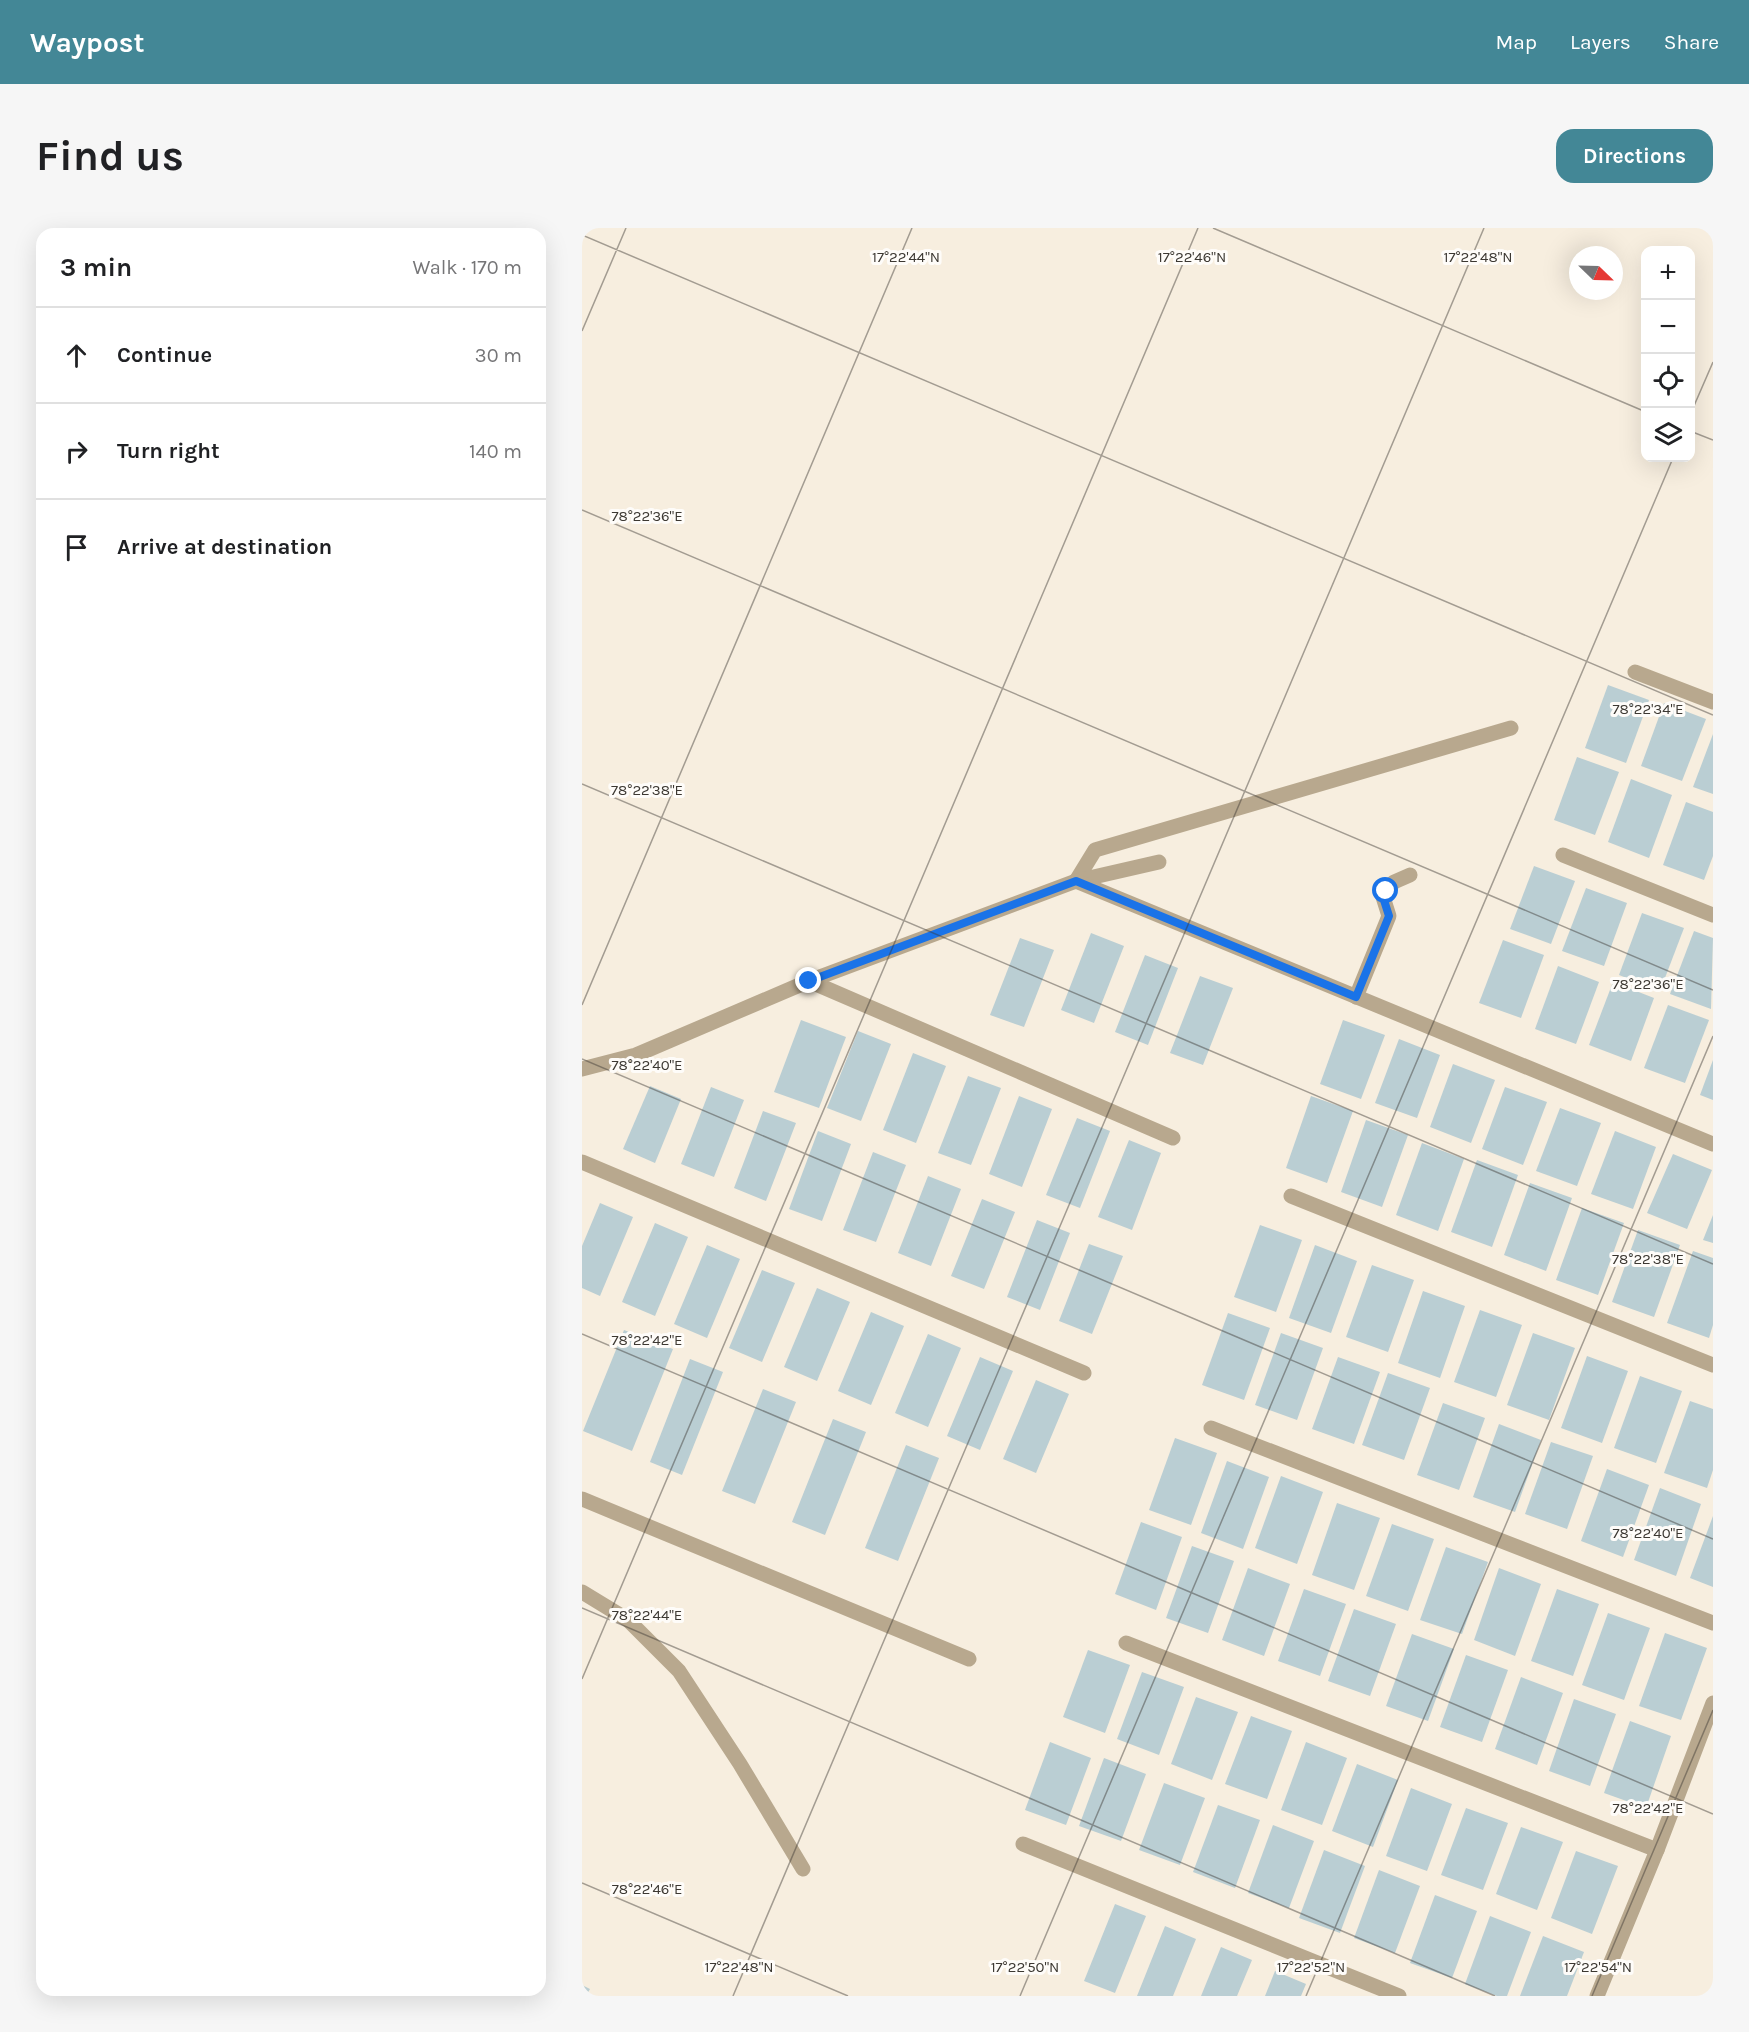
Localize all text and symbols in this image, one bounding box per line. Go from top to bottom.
text: Waypost [30,26,145,59]
text: Map [1495,30,1537,54]
text: Layers [1570,30,1631,54]
text: Share [1664,30,1719,54]
button: Directions [1556,129,1713,183]
text: Find us [36,131,184,181]
north arrow [1569,246,1623,300]
map controls [1641,246,1695,462]
button: + [1641,246,1695,300]
text: 17°22'44"N [872,248,940,266]
text: 17°22'46"N [1158,248,1226,266]
text: 17°22'48"N [1444,248,1512,266]
text: 3 min [60,252,132,283]
text: Walk · 170 m [412,256,522,279]
button: − [1641,300,1695,354]
icon: ahead [60,339,93,372]
text: Continue [117,342,212,368]
text: 30 m [475,344,522,367]
button: locate [1641,354,1695,408]
button: layers [1641,408,1695,462]
icon: right [60,435,93,468]
text: Turn right [117,438,220,464]
text: 140 m [469,440,522,463]
text: 78°22'36"E [611,507,683,525]
icon: arrive [60,531,93,564]
text: Arrive at destination [117,534,332,560]
text: 78°22'34"E [1612,700,1684,718]
text: 78°22'38"E [611,781,683,799]
route start [1372,877,1398,903]
route end [795,967,821,993]
text: 78°22'36"E [1612,975,1684,993]
text: 78°22'40"E [611,1056,683,1074]
text: 78°22'38"E [1612,1250,1684,1268]
text: 78°22'42"E [612,1331,682,1349]
text: 78°22'40"E [1612,1524,1684,1542]
text: 78°22'44"E [612,1606,682,1624]
text: 78°22'42"E [1613,1799,1683,1817]
text: 78°22'46"E [612,1880,682,1898]
text: 17°22'48"N [705,1958,773,1976]
text: 17°22'50"N [991,1958,1059,1976]
text: 17°22'52"N [1277,1958,1345,1976]
text: 17°22'54"N [1564,1958,1632,1976]

